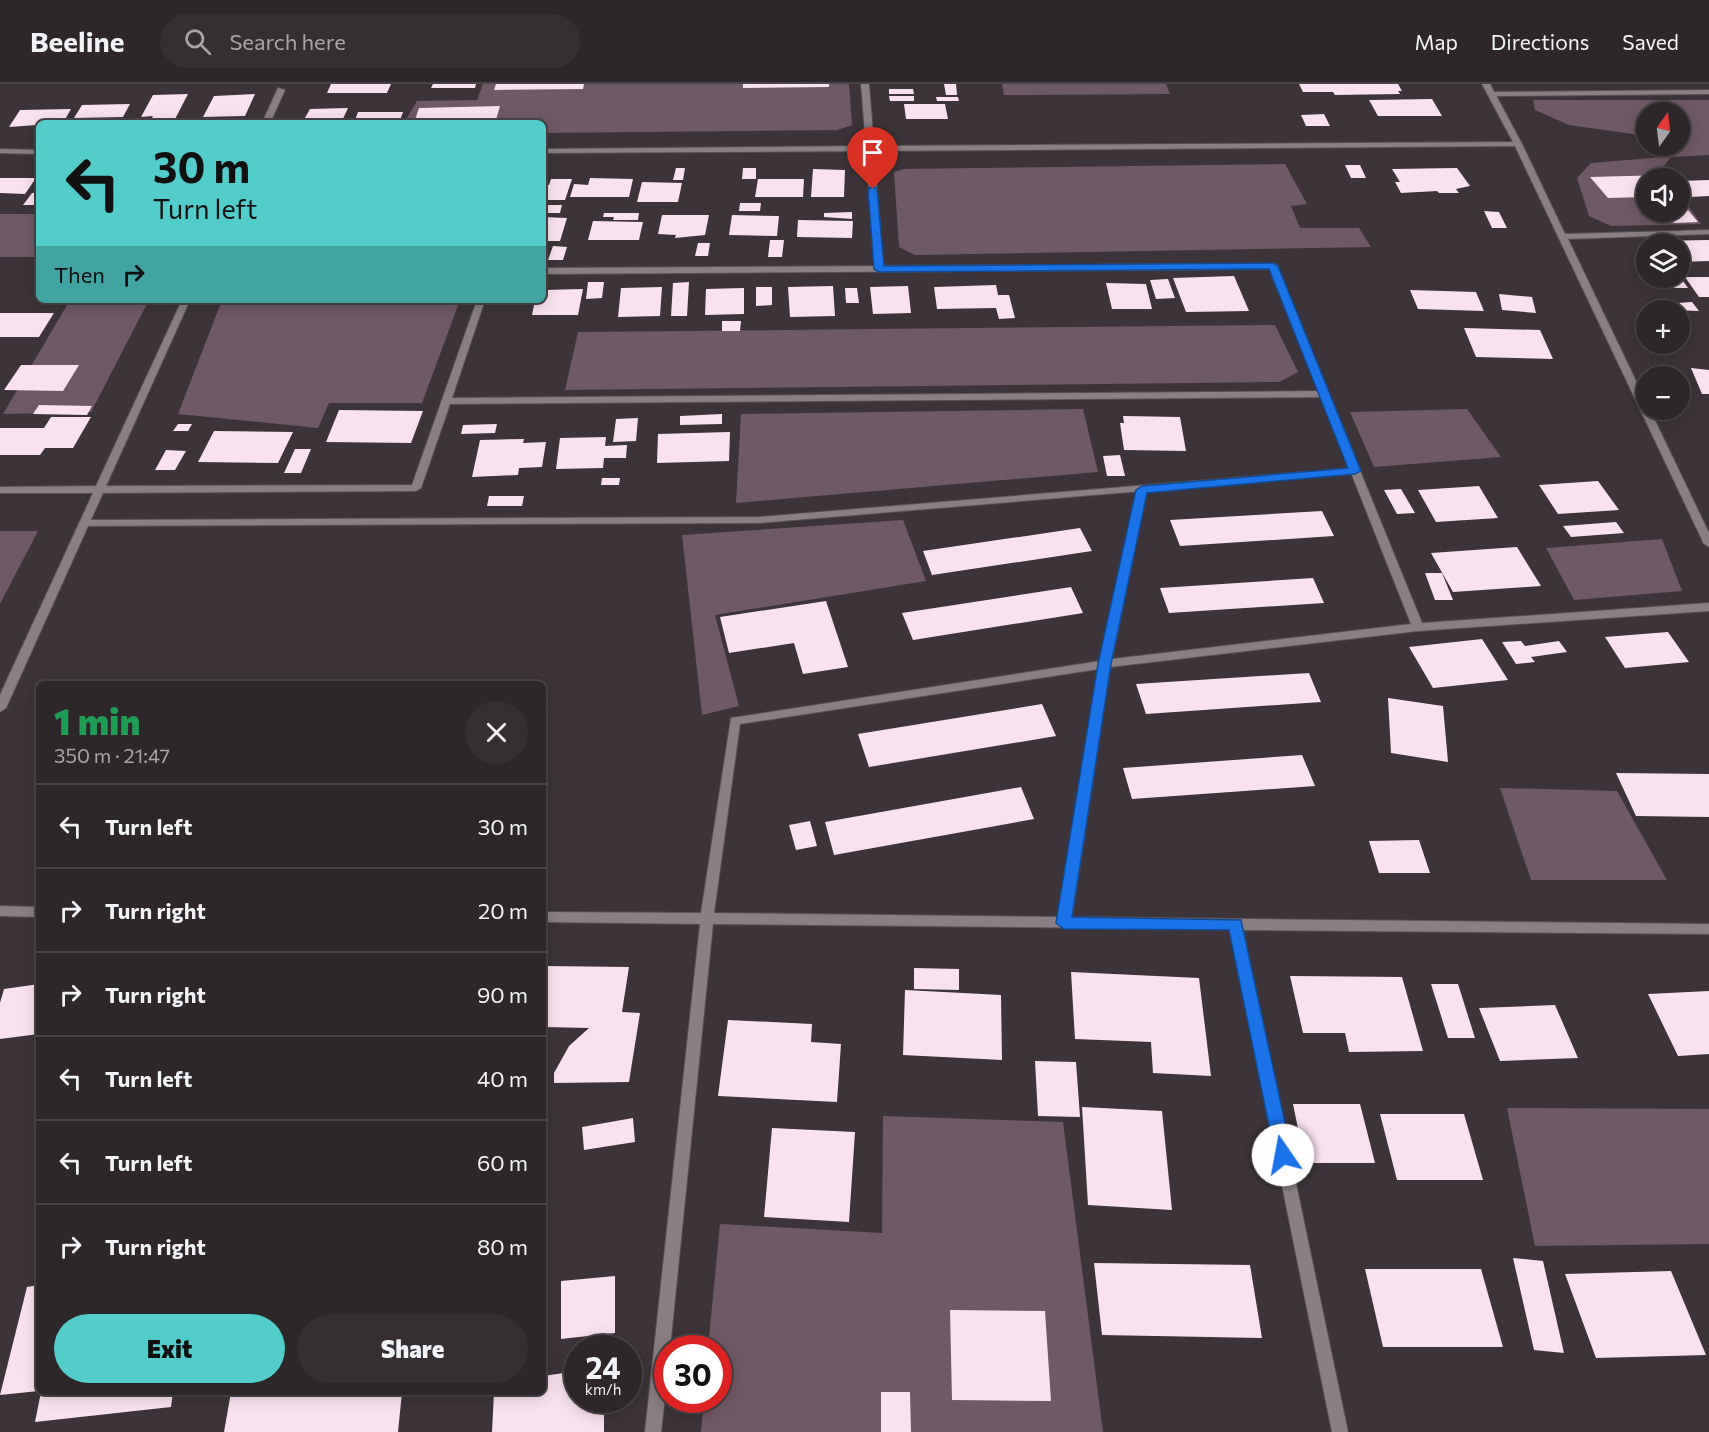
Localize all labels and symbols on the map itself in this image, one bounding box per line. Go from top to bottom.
north arrow [1636,102,1690,156]
pin [847,127,898,189]
position arrow [1251,1123,1315,1187]
speed limit sign: 30 [654,1335,732,1413]

